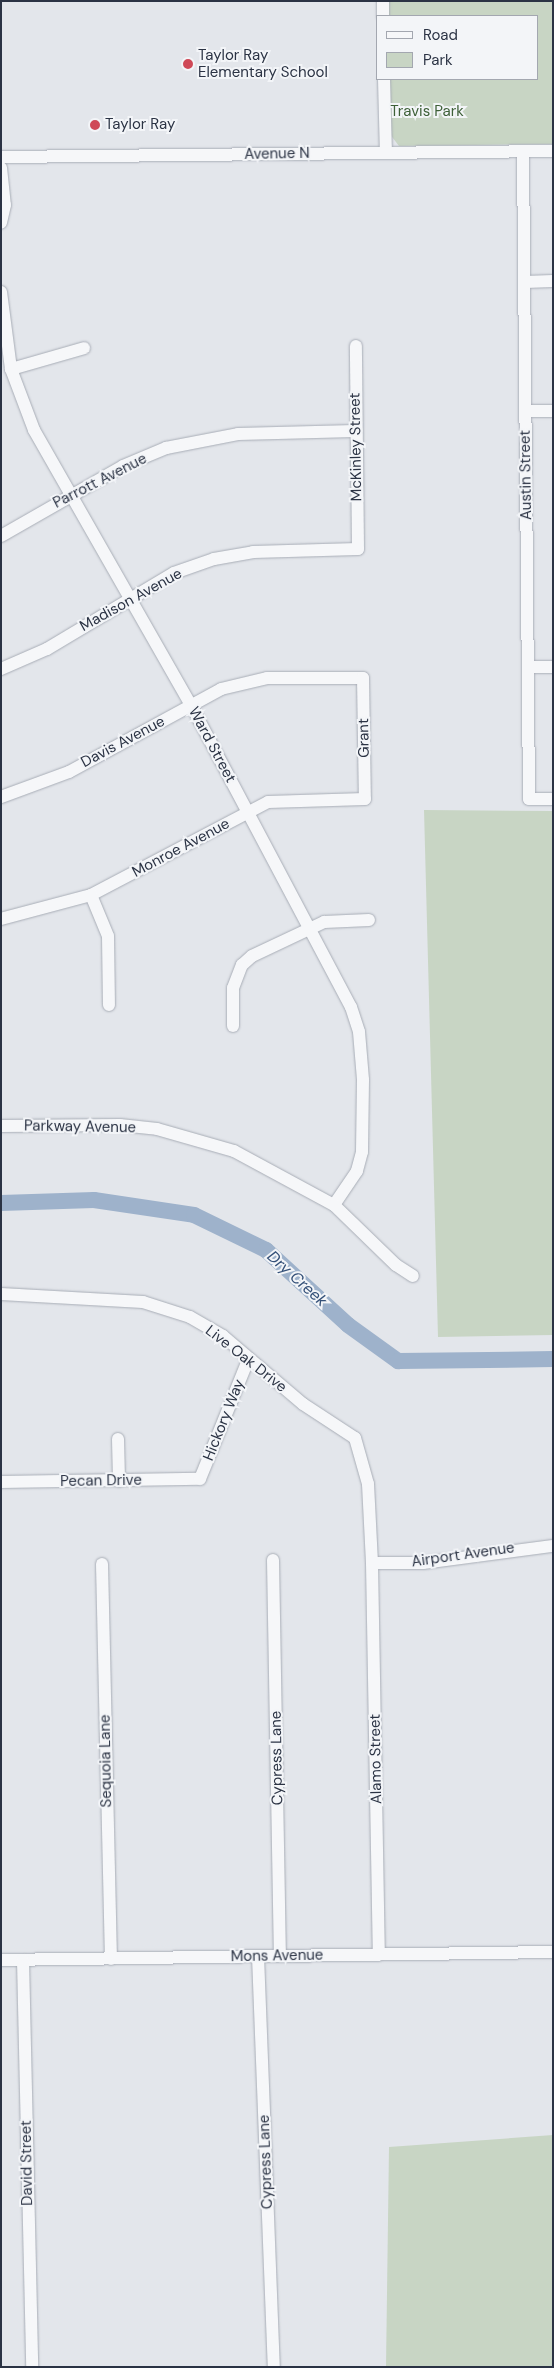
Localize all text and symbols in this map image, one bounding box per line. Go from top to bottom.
legend [376,15,539,80]
text: Road [423,25,458,45]
place label: Taylor Ray Elementary School [198,46,328,81]
text: Park [423,50,453,70]
marker: Taylor Ray Elementary School [182,58,194,70]
park label: Travis Park [390,103,464,121]
place label: Taylor Ray [105,116,175,134]
marker: Taylor Ray [89,119,101,131]
street label: Avenue N [244,144,310,164]
street label: McKinley Street [346,393,366,501]
street label: Austin Street [516,430,536,520]
street label: Parrott Avenue [50,450,150,512]
street label: Madison Avenue [77,565,185,635]
street label: Ward Street [185,704,239,786]
street label: Davis Avenue [78,712,168,772]
street label: Grant [355,718,373,758]
street label: Monroe Avenue [129,815,233,881]
street label: Parkway Avenue [24,1117,136,1137]
water label: Dry Creek [263,1247,331,1311]
street label: Live Oak Drive [202,1322,290,1396]
street label: Hickory Way [200,1377,248,1463]
street label: Pecan Drive [60,1471,142,1491]
street label: Airport Avenue [410,1539,516,1571]
street label: Cypress Lane [267,1711,287,1805]
street label: Sequoia Lane [96,1714,116,1808]
street label: Alamo Street [366,1714,386,1804]
street label: Mons Avenue [231,1946,323,1966]
street label: Cypress Lane [255,2114,277,2210]
street label: David Street [17,2120,37,2206]

